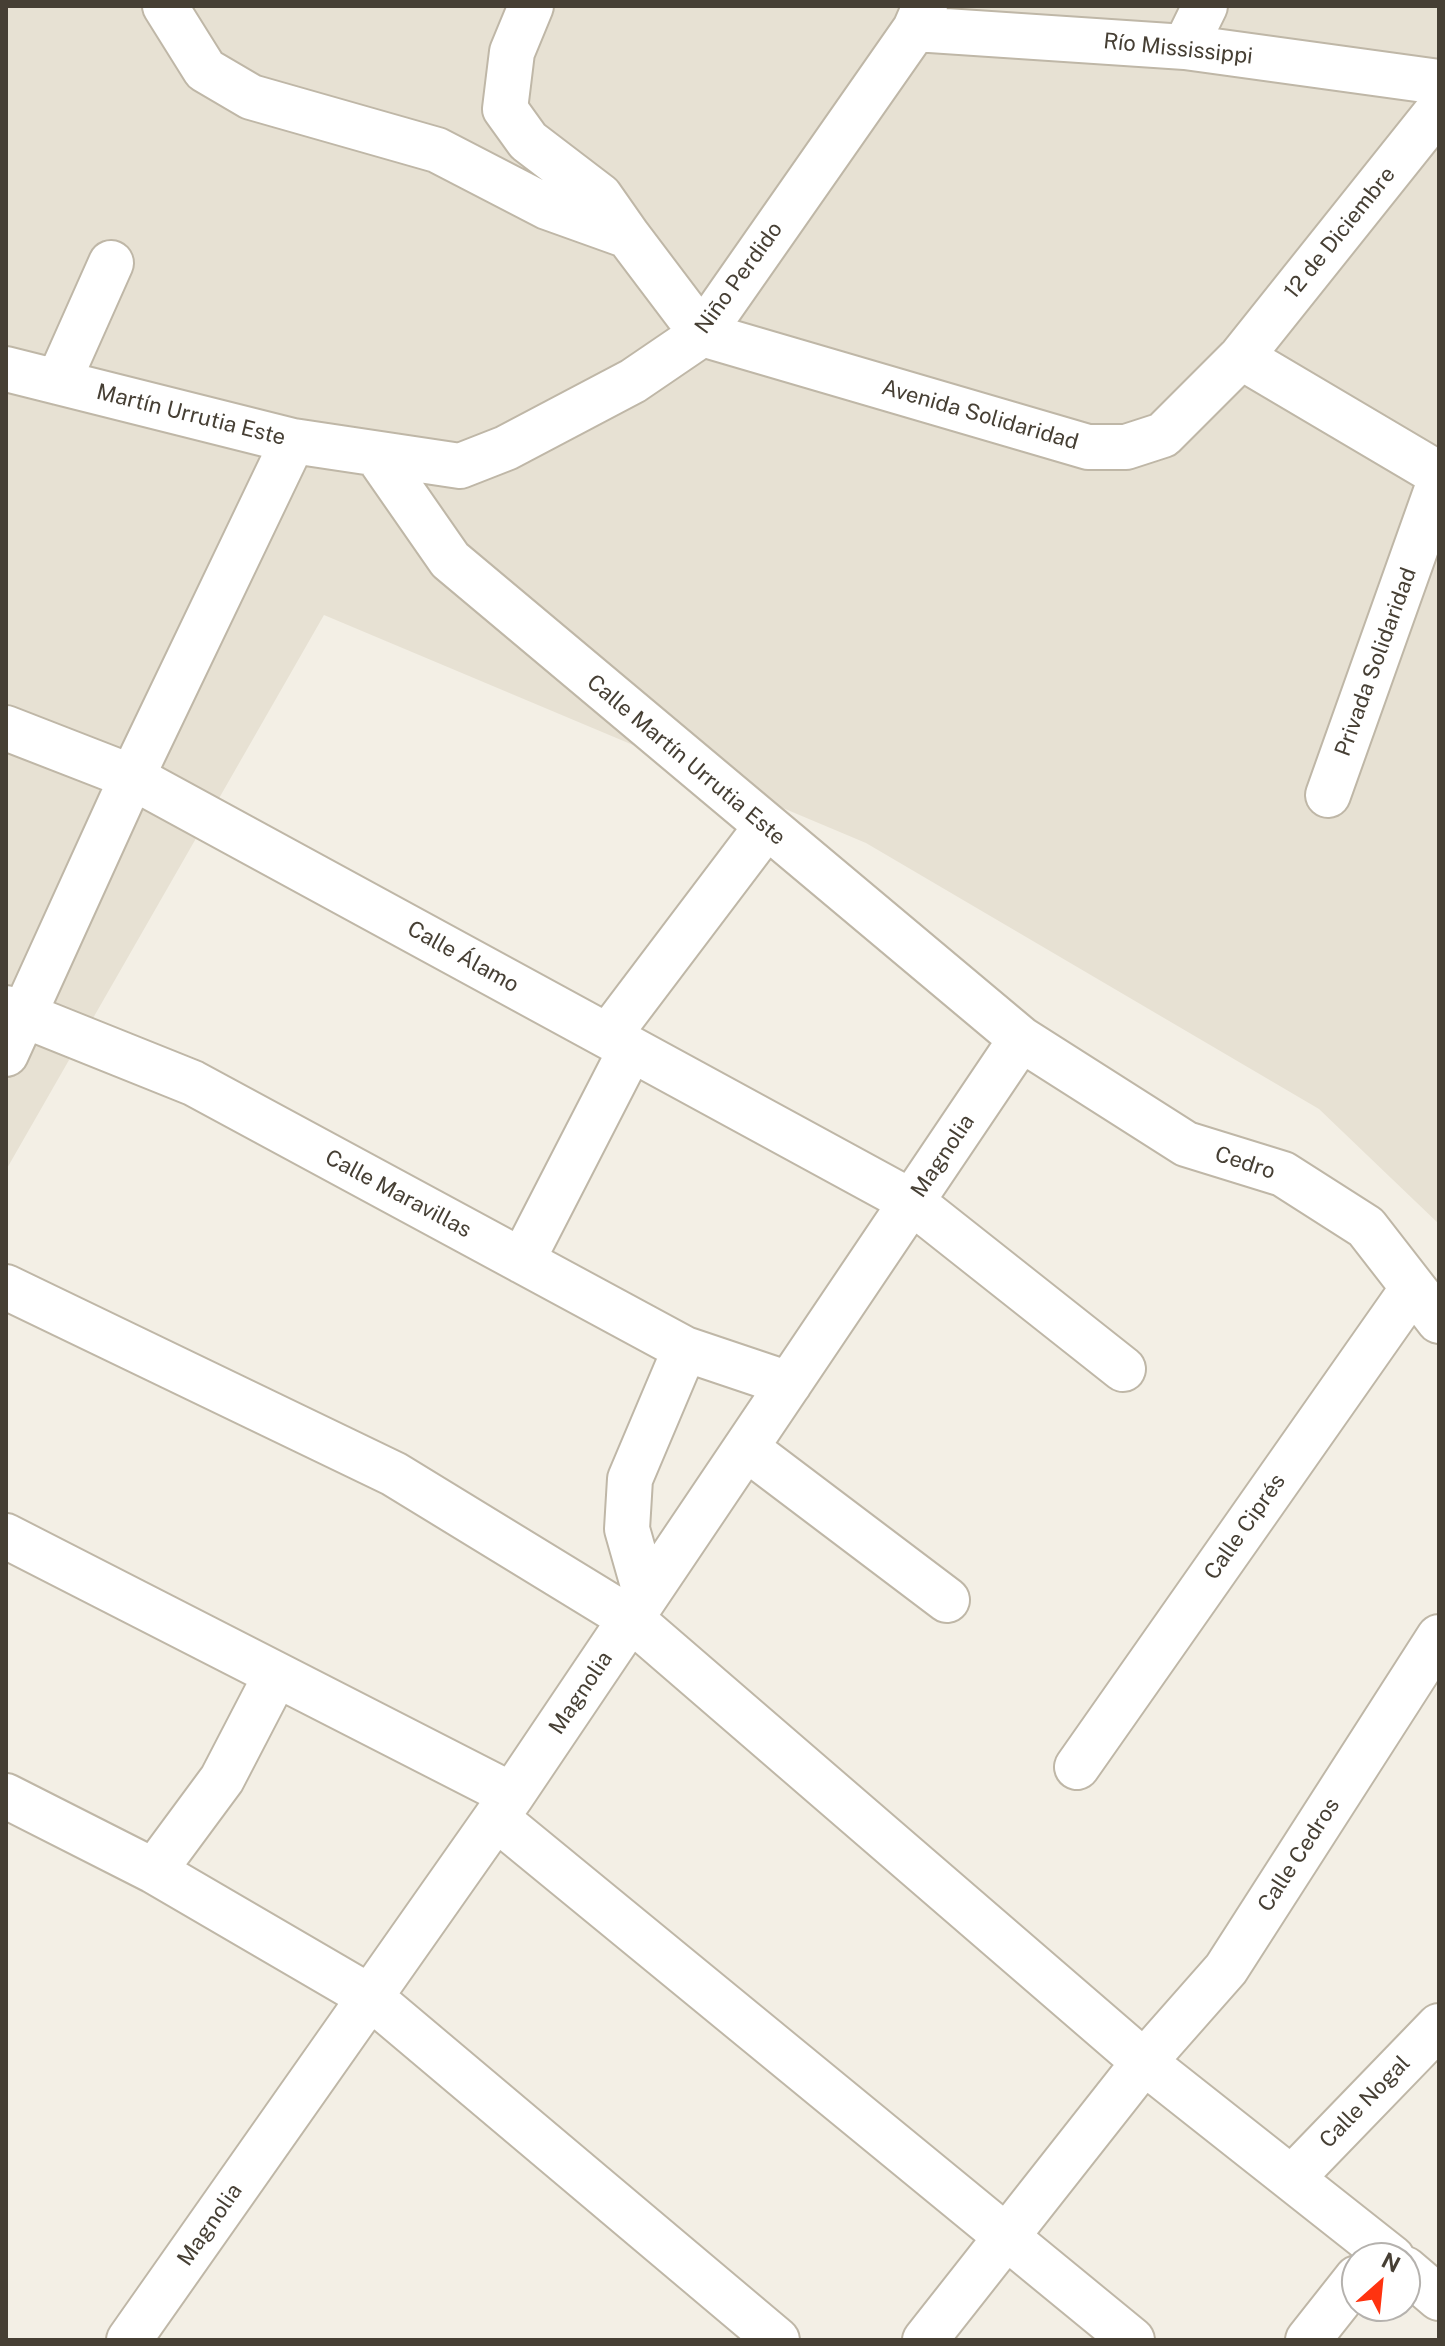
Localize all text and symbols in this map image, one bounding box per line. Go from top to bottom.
street label: Río Mississippi [1102,28,1254,70]
street label: 12 de Diciembre [1279,162,1401,304]
street label: Niño Perdido [690,217,788,339]
street label: Avenida Solidaridad [879,374,1081,456]
street label: Martín Urrutia Este [94,379,288,451]
street label: Privada Solidaridad [1330,564,1422,760]
street label: Calle Martín Urrutia Este [581,669,791,851]
street label: Calle Álamo [403,916,523,998]
street label: Magnolia [906,1109,980,1203]
street label: Cedro [1212,1141,1278,1185]
street label: Calle Maravillas [320,1144,476,1244]
street label: Calle Ciprés [1199,1469,1291,1585]
street label: Magnolia [544,1646,618,1740]
street label: Calle Cedros [1252,1793,1346,1917]
street label: Calle Nogal [1314,2050,1416,2154]
street label: Magnolia [172,2179,248,2271]
north arrow [1341,2242,1421,2322]
text: N [1377,2247,1405,2278]

